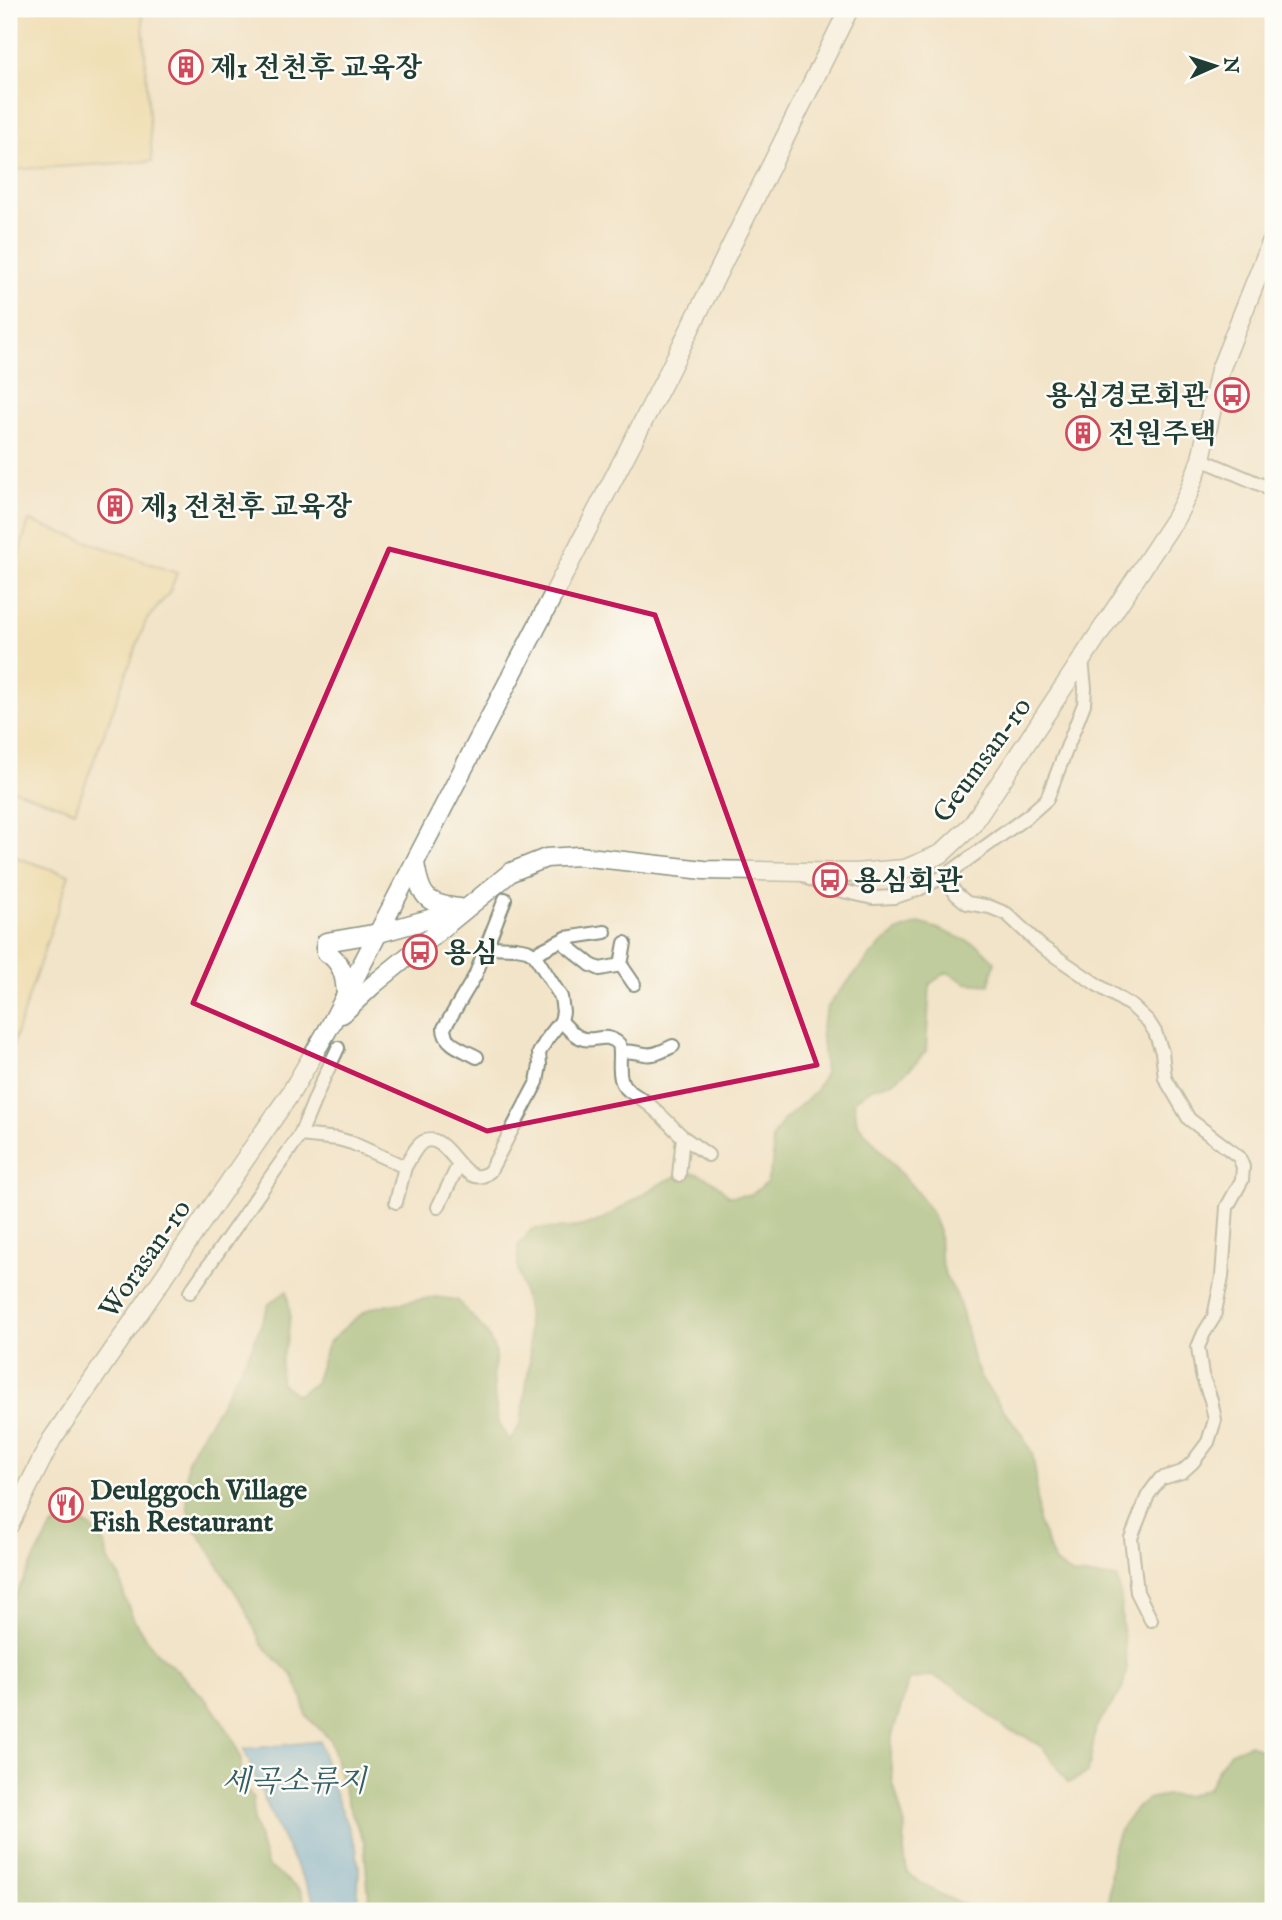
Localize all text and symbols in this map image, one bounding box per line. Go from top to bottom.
north arrow [1180,32,1250,102]
building icon: 제1 전천후 교육장 [167,48,205,86]
place label: 제1 전천후 교육장 [210,52,423,87]
text: N [1218,55,1242,75]
bus stop icon: 용심경로회관 [1213,376,1251,414]
place label: 용심경로회관 [1046,380,1209,415]
building icon: 전원주택 [1064,414,1102,452]
place label: 전원주택 [1108,418,1216,453]
building icon: 제3 전천후 교육장 [96,487,134,525]
place label: 제3 전천후 교육장 [140,491,353,526]
street label: Geumsan-ro [926,691,1040,830]
bus stop icon: 용심회관 [811,861,849,899]
place label: 용심회관 [854,865,963,900]
bus stop icon: 용심 [401,933,439,971]
place label: 용심 [444,937,498,972]
street label: Worasan-ro [92,1193,200,1326]
place label: Deulggoch Village Fish Restaurant [90,1474,307,1541]
restaurant icon: Deulggoch Village Fish Restaurant [47,1486,85,1524]
water label: 세곡소류지 [222,1764,368,1802]

